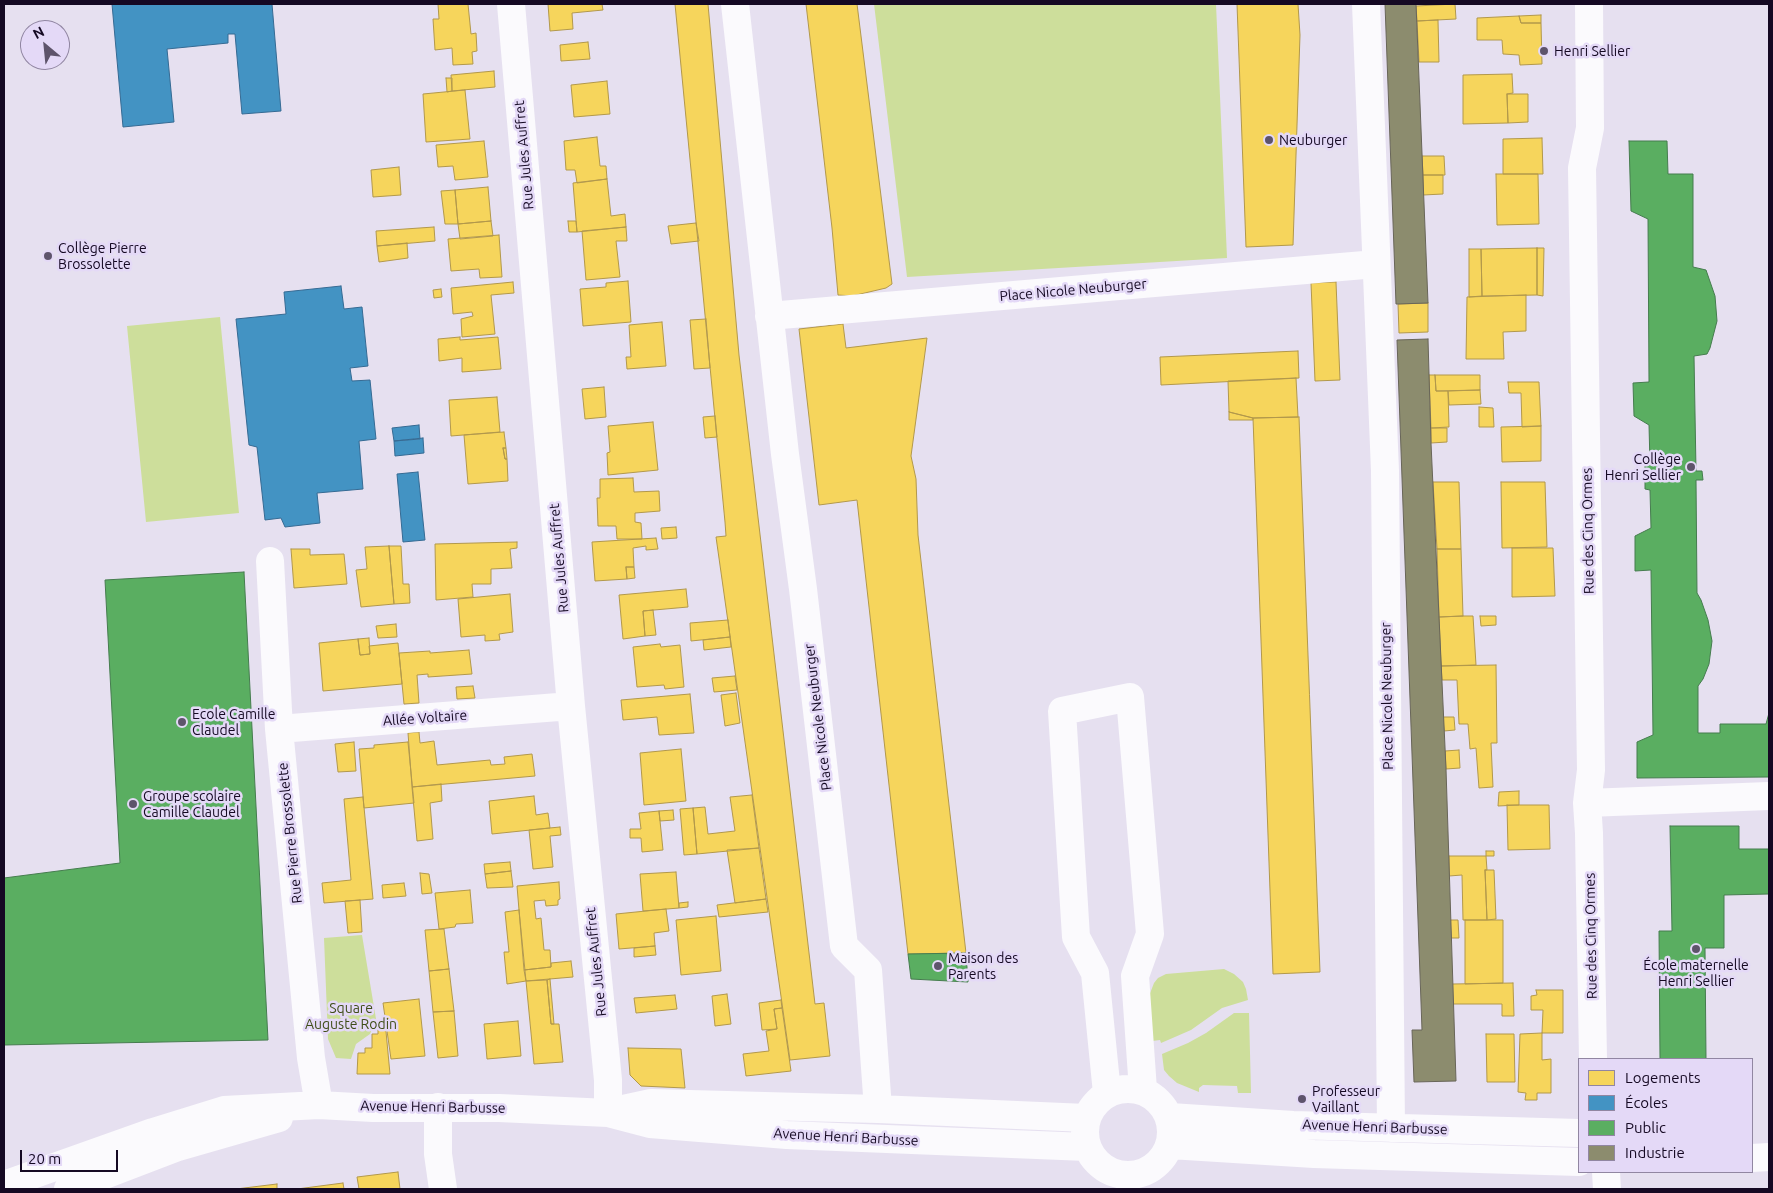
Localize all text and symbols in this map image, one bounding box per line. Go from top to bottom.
north arrow [20,20,70,70]
text: N [30,23,47,42]
place label: Henri Sellier [1554,43,1630,59]
marker: Henri Sellier [1538,45,1550,57]
street label: Rue Jules Auffret [511,100,537,210]
place label: Neuburger [1279,132,1347,148]
marker: Neuburger [1263,134,1275,146]
place label: Collège Pierre Brossolette [58,240,147,272]
marker: Collège Pierre Brossolette [42,250,54,262]
street label: Place Nicole Neuburger [999,275,1147,305]
place label: Collège Henri Sellier [1605,451,1681,484]
marker: Collège Henri Sellier [1685,461,1697,473]
street label: Rue des Cinq Ormes [1578,468,1598,594]
street label: Rue Jules Auffret [546,503,572,613]
street label: Place Nicole Neuburger [1377,622,1397,770]
street label: Place Nicole Neuburger [801,643,835,791]
place label: Ecole Camille Claudel [192,706,275,739]
street label: Allée Voltaire [382,707,468,729]
marker: Ecole Camille Claudel [176,716,188,728]
street label: Rue Pierre Brossolette [274,762,306,904]
place label: Groupe scolaire Camille Claudel [143,788,241,820]
marker: Groupe scolaire Camille Claudel [127,798,139,810]
street label: Rue des Cinq Ormes [1581,873,1601,999]
street label: Rue Jules Auffret [582,907,610,1017]
marker: École maternelle Henri Sellier [1690,943,1702,955]
place label: Maison des Parents [948,950,1018,982]
place label: École maternelle Henri Sellier [1643,957,1749,990]
marker: Maison des Parents [932,960,944,972]
park label: Square Auguste Rodin [305,1000,397,1032]
legend [1578,1058,1753,1173]
text: Logements [1625,1069,1701,1086]
place label: Professeur Vaillant [1312,1083,1380,1116]
marker: Professeur Vaillant [1296,1093,1308,1105]
text: Écoles [1625,1094,1668,1111]
street label: Avenue Henri Barbusse [360,1097,506,1117]
street label: Avenue Henri Barbusse [1302,1116,1448,1138]
text: Public [1625,1119,1666,1136]
street label: Avenue Henri Barbusse [773,1125,919,1149]
scale bar [22,1140,120,1172]
text: Industrie [1625,1144,1685,1161]
text: 20 m [28,1150,61,1167]

